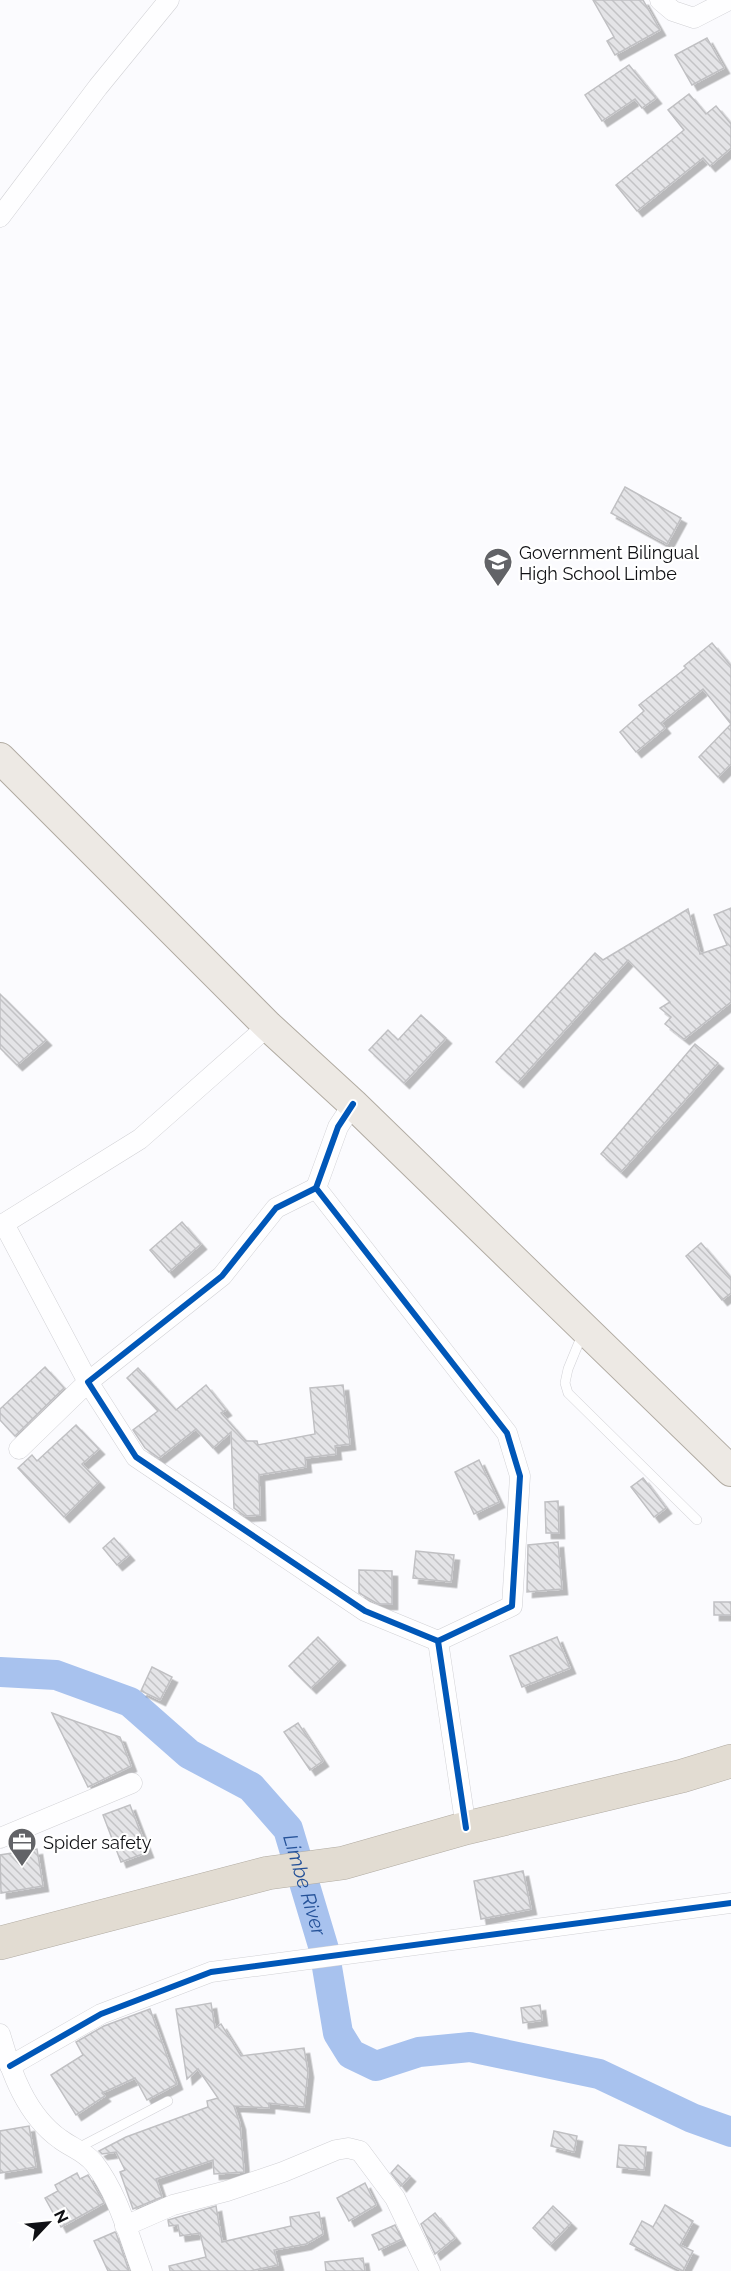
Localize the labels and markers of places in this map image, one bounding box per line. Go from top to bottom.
place label: Government Bilingual High School Limbe [519,542,699,584]
school or university icon: Government Bilingual High School Limbe [482,546,514,588]
office icon: Spider safety [6,1826,38,1868]
place label: Spider safety [43,1832,152,1853]

